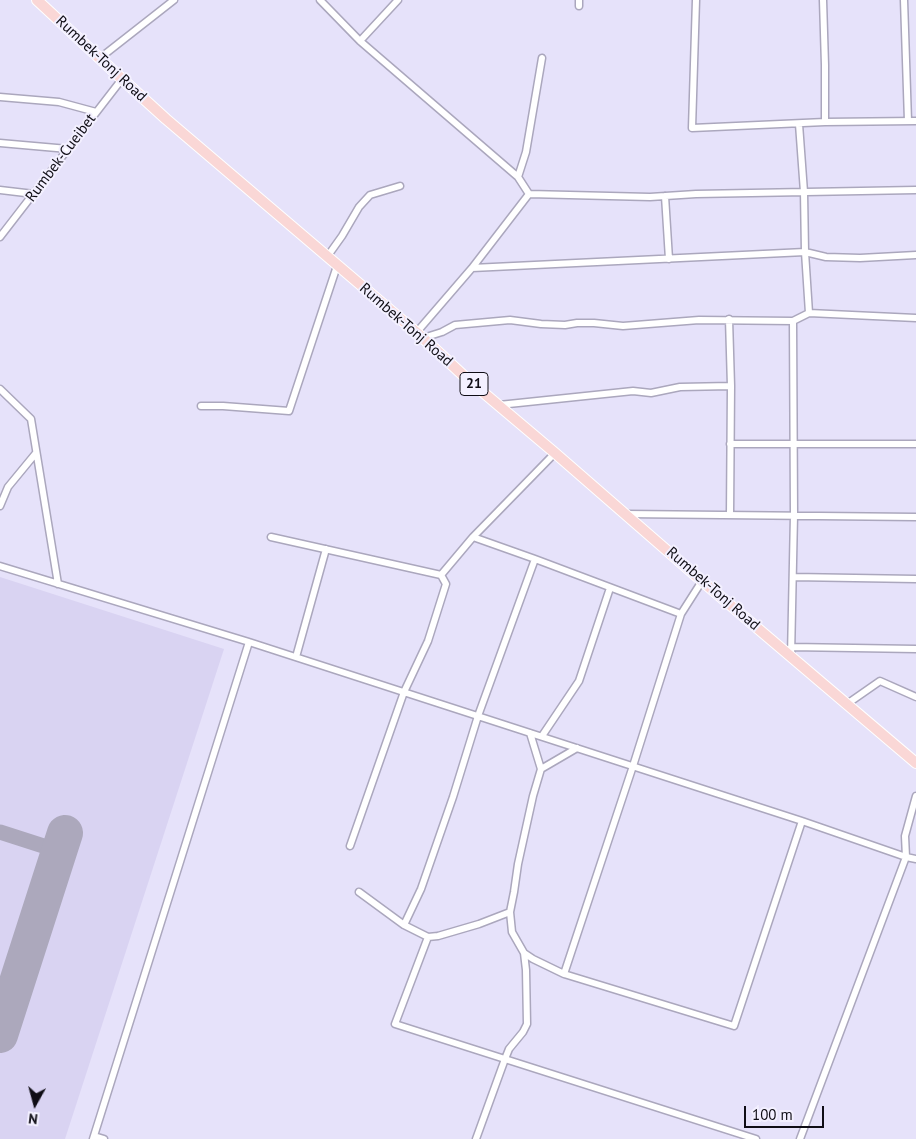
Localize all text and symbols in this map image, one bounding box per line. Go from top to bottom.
street label: Rumbek-Tonj Road [52,12,150,106]
street label: Rumbek-Cueibet [22,110,100,206]
street label: Rumbek-Tonj Road [356,280,456,370]
road number: 21 [460,372,488,396]
street label: Rumbek-Tonj Road [663,544,763,634]
north arrow [10,1079,60,1129]
scale bar [746,1096,826,1128]
text: 100 m [752,1105,793,1124]
text: N [28,1109,39,1128]

